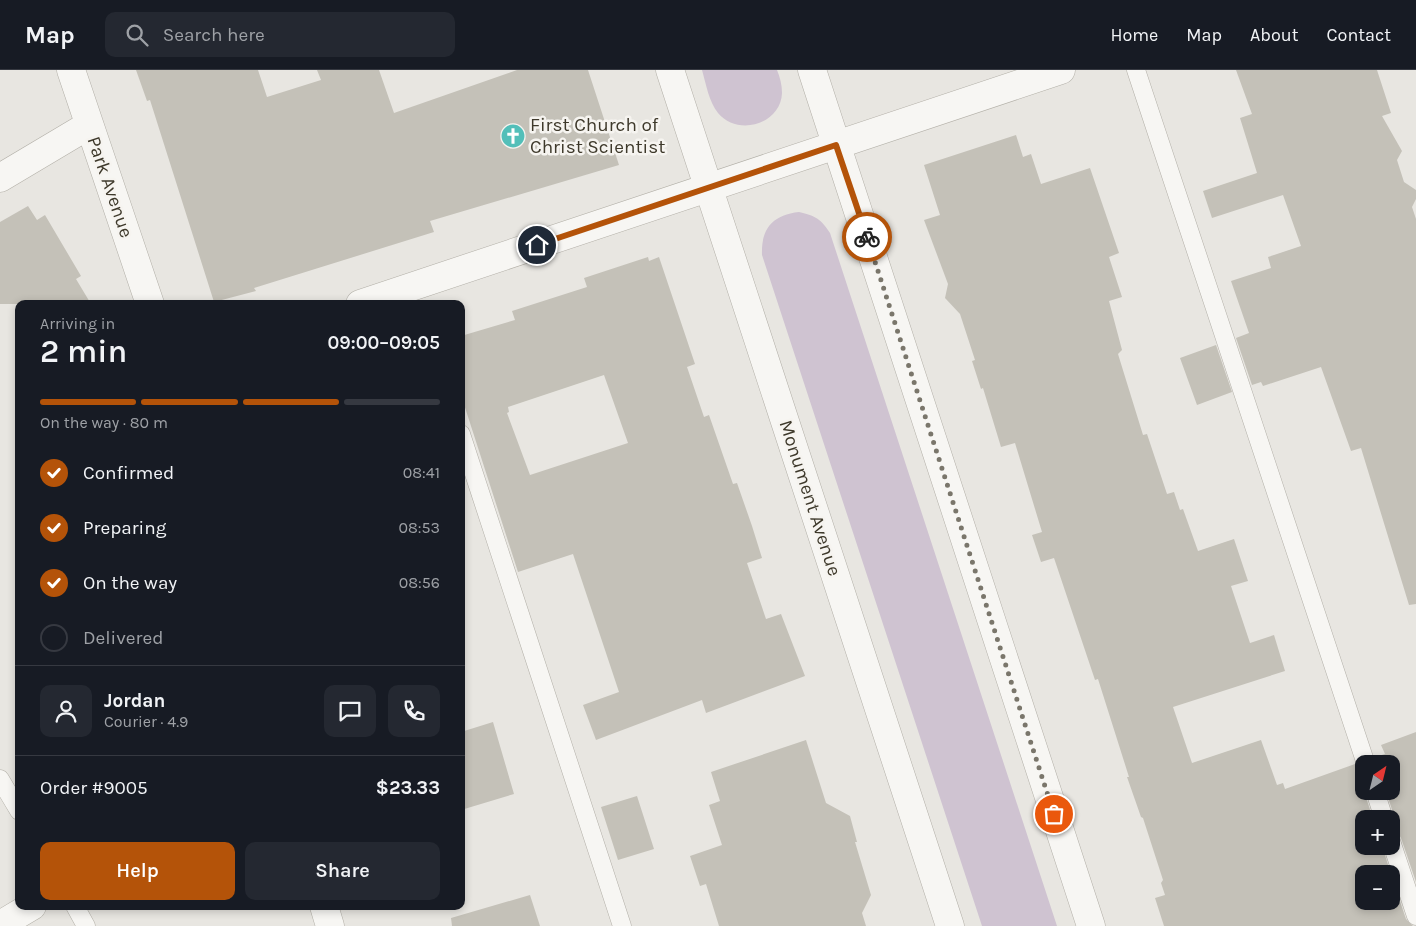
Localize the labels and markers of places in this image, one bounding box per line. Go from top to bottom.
place label: First Church of Christ Scientist [530,114,665,158]
church icon: First Church of Christ Scientist [500,123,526,149]
pin [516,224,558,266]
pin [1033,793,1075,835]

